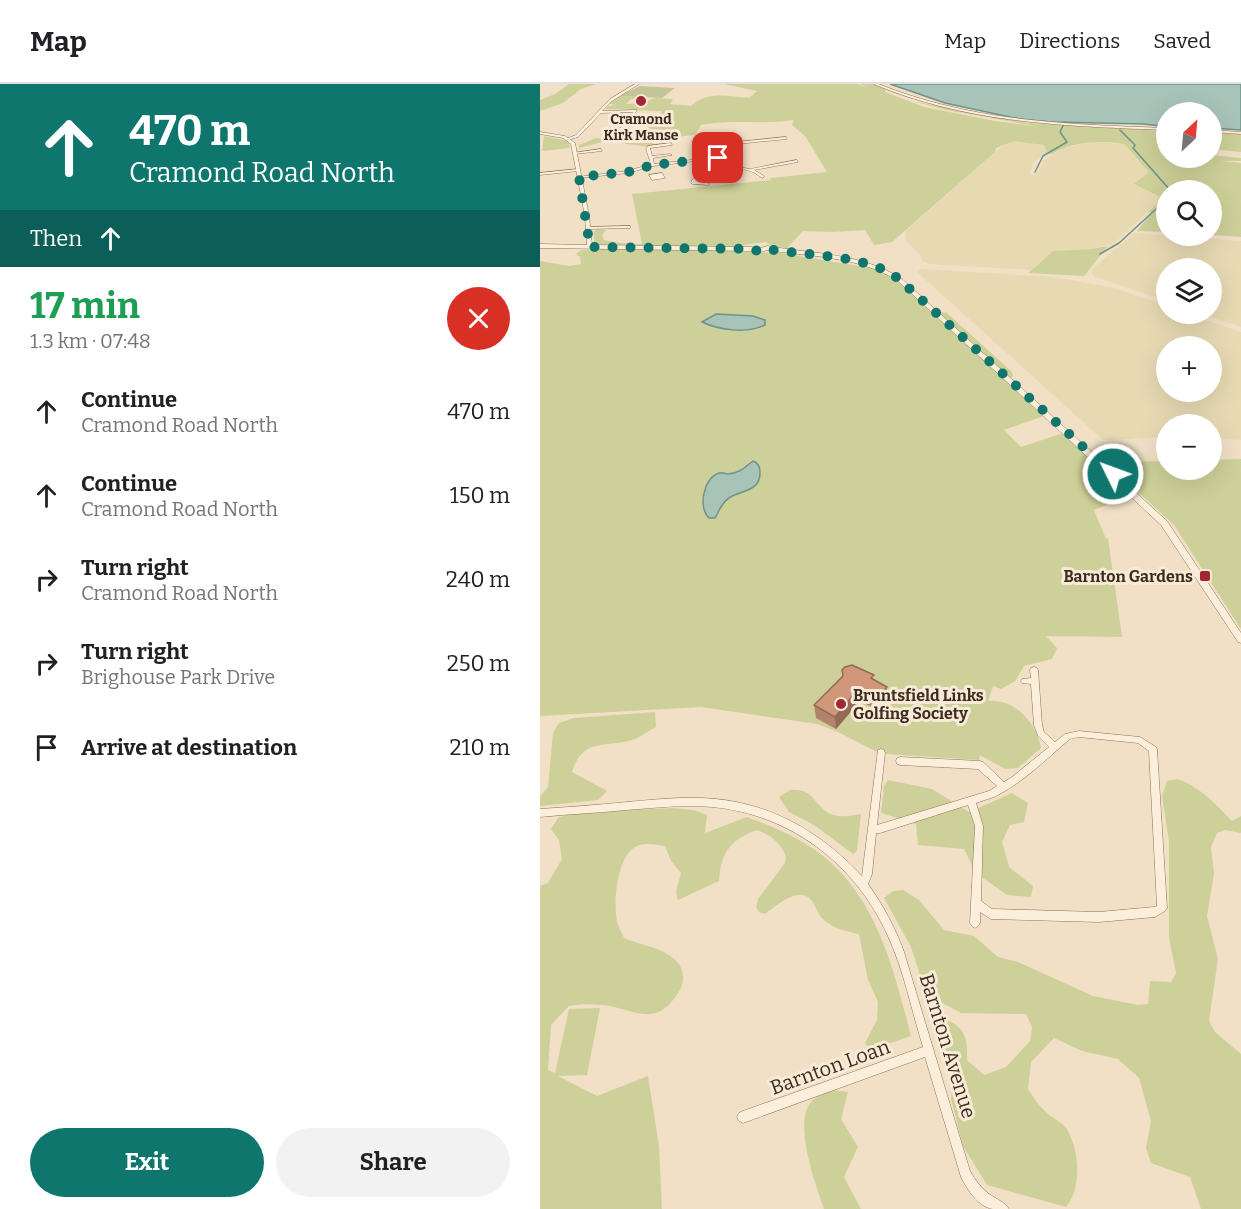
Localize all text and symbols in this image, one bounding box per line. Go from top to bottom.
text: Map [30,25,87,58]
text: Map [944,28,986,54]
text: Directions [1019,28,1120,54]
text: Saved [1153,28,1211,54]
marker: Cramond Kirk Manse [634,94,648,108]
north arrow [1156,102,1222,168]
map controls [1156,102,1222,480]
text: 470 m [129,106,250,156]
icon: ahead [30,108,108,186]
place label: Cramond Kirk Manse [603,111,679,144]
pin [692,132,743,183]
icon: arrive [701,141,734,174]
text: Cramond Road North [129,157,395,189]
button: search [1156,180,1222,246]
icon: ahead [94,222,127,255]
text: Then [30,225,82,252]
button: layers [1156,258,1222,324]
text: 17 min [30,284,140,328]
button: close [447,287,510,350]
text: 1.3 km · 07:48 [30,329,151,353]
button: + [1156,336,1222,402]
text: Continue [81,386,177,413]
icon: ahead [30,395,63,428]
text: 470 m [447,398,510,425]
text: Cramond Road North [81,413,278,437]
button: − [1156,414,1222,480]
position arrow [1081,442,1145,506]
text: Continue [81,470,177,497]
icon: ahead [30,479,63,512]
text: 150 m [450,482,510,509]
text: Cramond Road North [81,497,278,521]
text: Turn right [81,554,189,581]
icon: right [30,563,63,596]
text: 240 m [446,566,510,593]
place label: Barnton Gardens [1063,567,1193,586]
marker: Barnton Gardens [1198,569,1212,583]
text: Cramond Road North [81,581,278,605]
text: Turn right [81,638,189,665]
icon: right [30,647,63,680]
text: 250 m [447,650,510,677]
text: Brighouse Park Drive [81,665,275,689]
place label: Bruntsfield Links Golfing Society [853,686,984,723]
marker: Bruntsfield Links Golfing Society [834,697,848,711]
icon: arrive [30,731,63,764]
text: Arrive at destination [81,734,297,761]
text: 210 m [450,734,510,761]
street label: Barnton Avenue [915,971,981,1121]
street label: Barnton Loan [767,1034,893,1100]
button: Exit [30,1128,264,1197]
button: Share [276,1128,510,1197]

